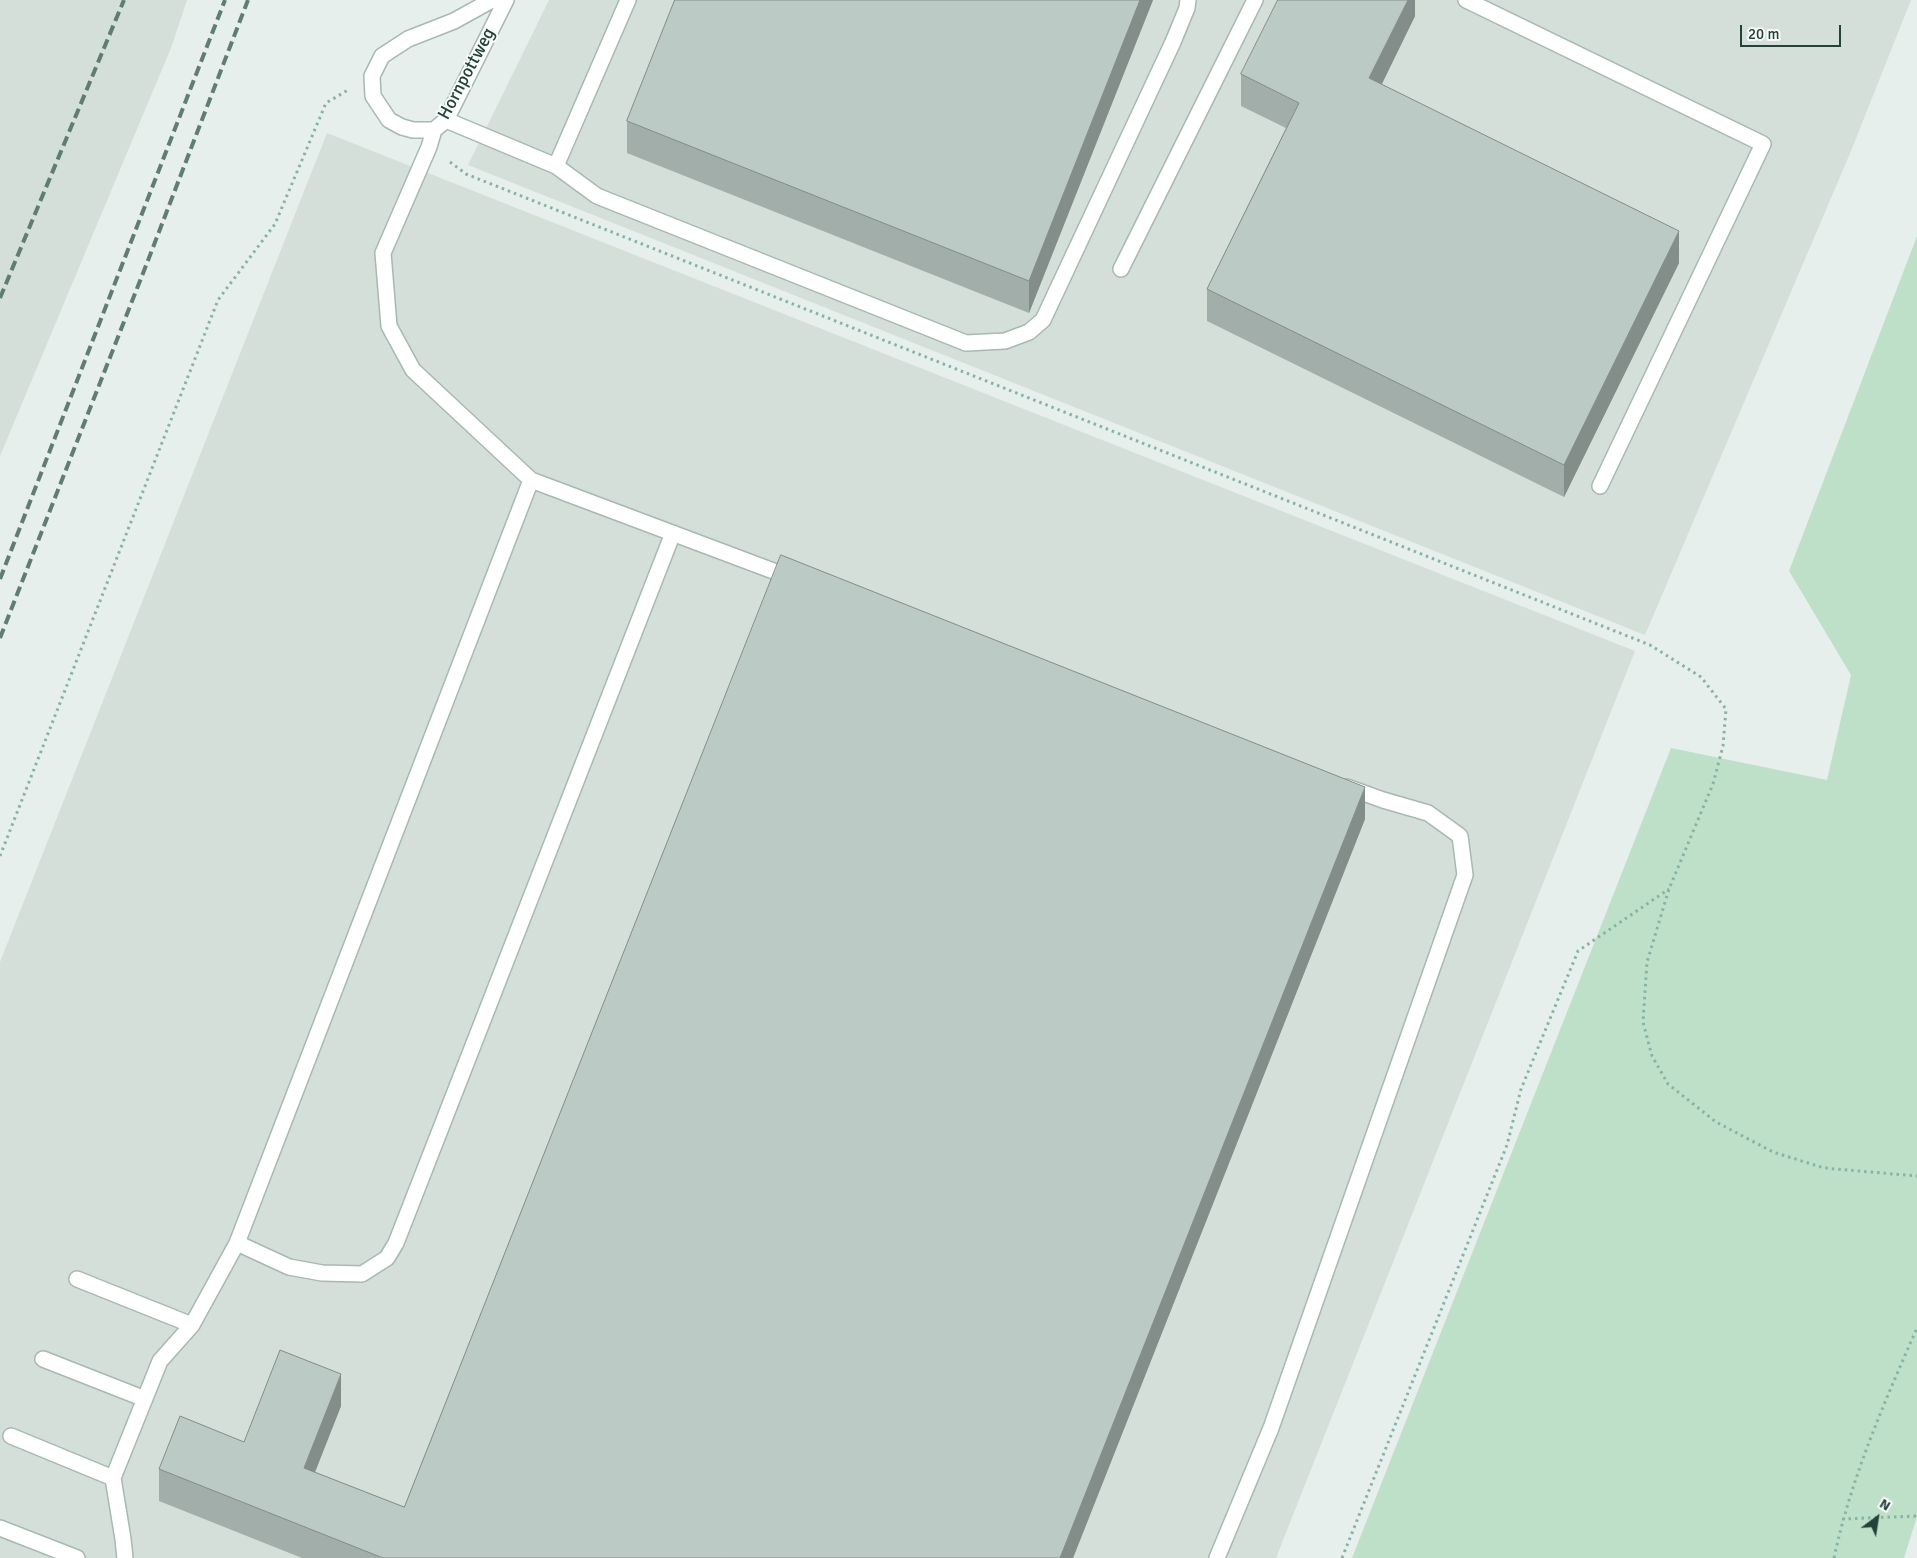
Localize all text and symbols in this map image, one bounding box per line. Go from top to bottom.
scale bar [1742,15,1843,47]
street label: Hornpottweg [434,24,500,124]
text: 20 m [1748,25,1779,43]
north arrow [1852,1493,1902,1543]
text: N [1876,1495,1894,1515]

